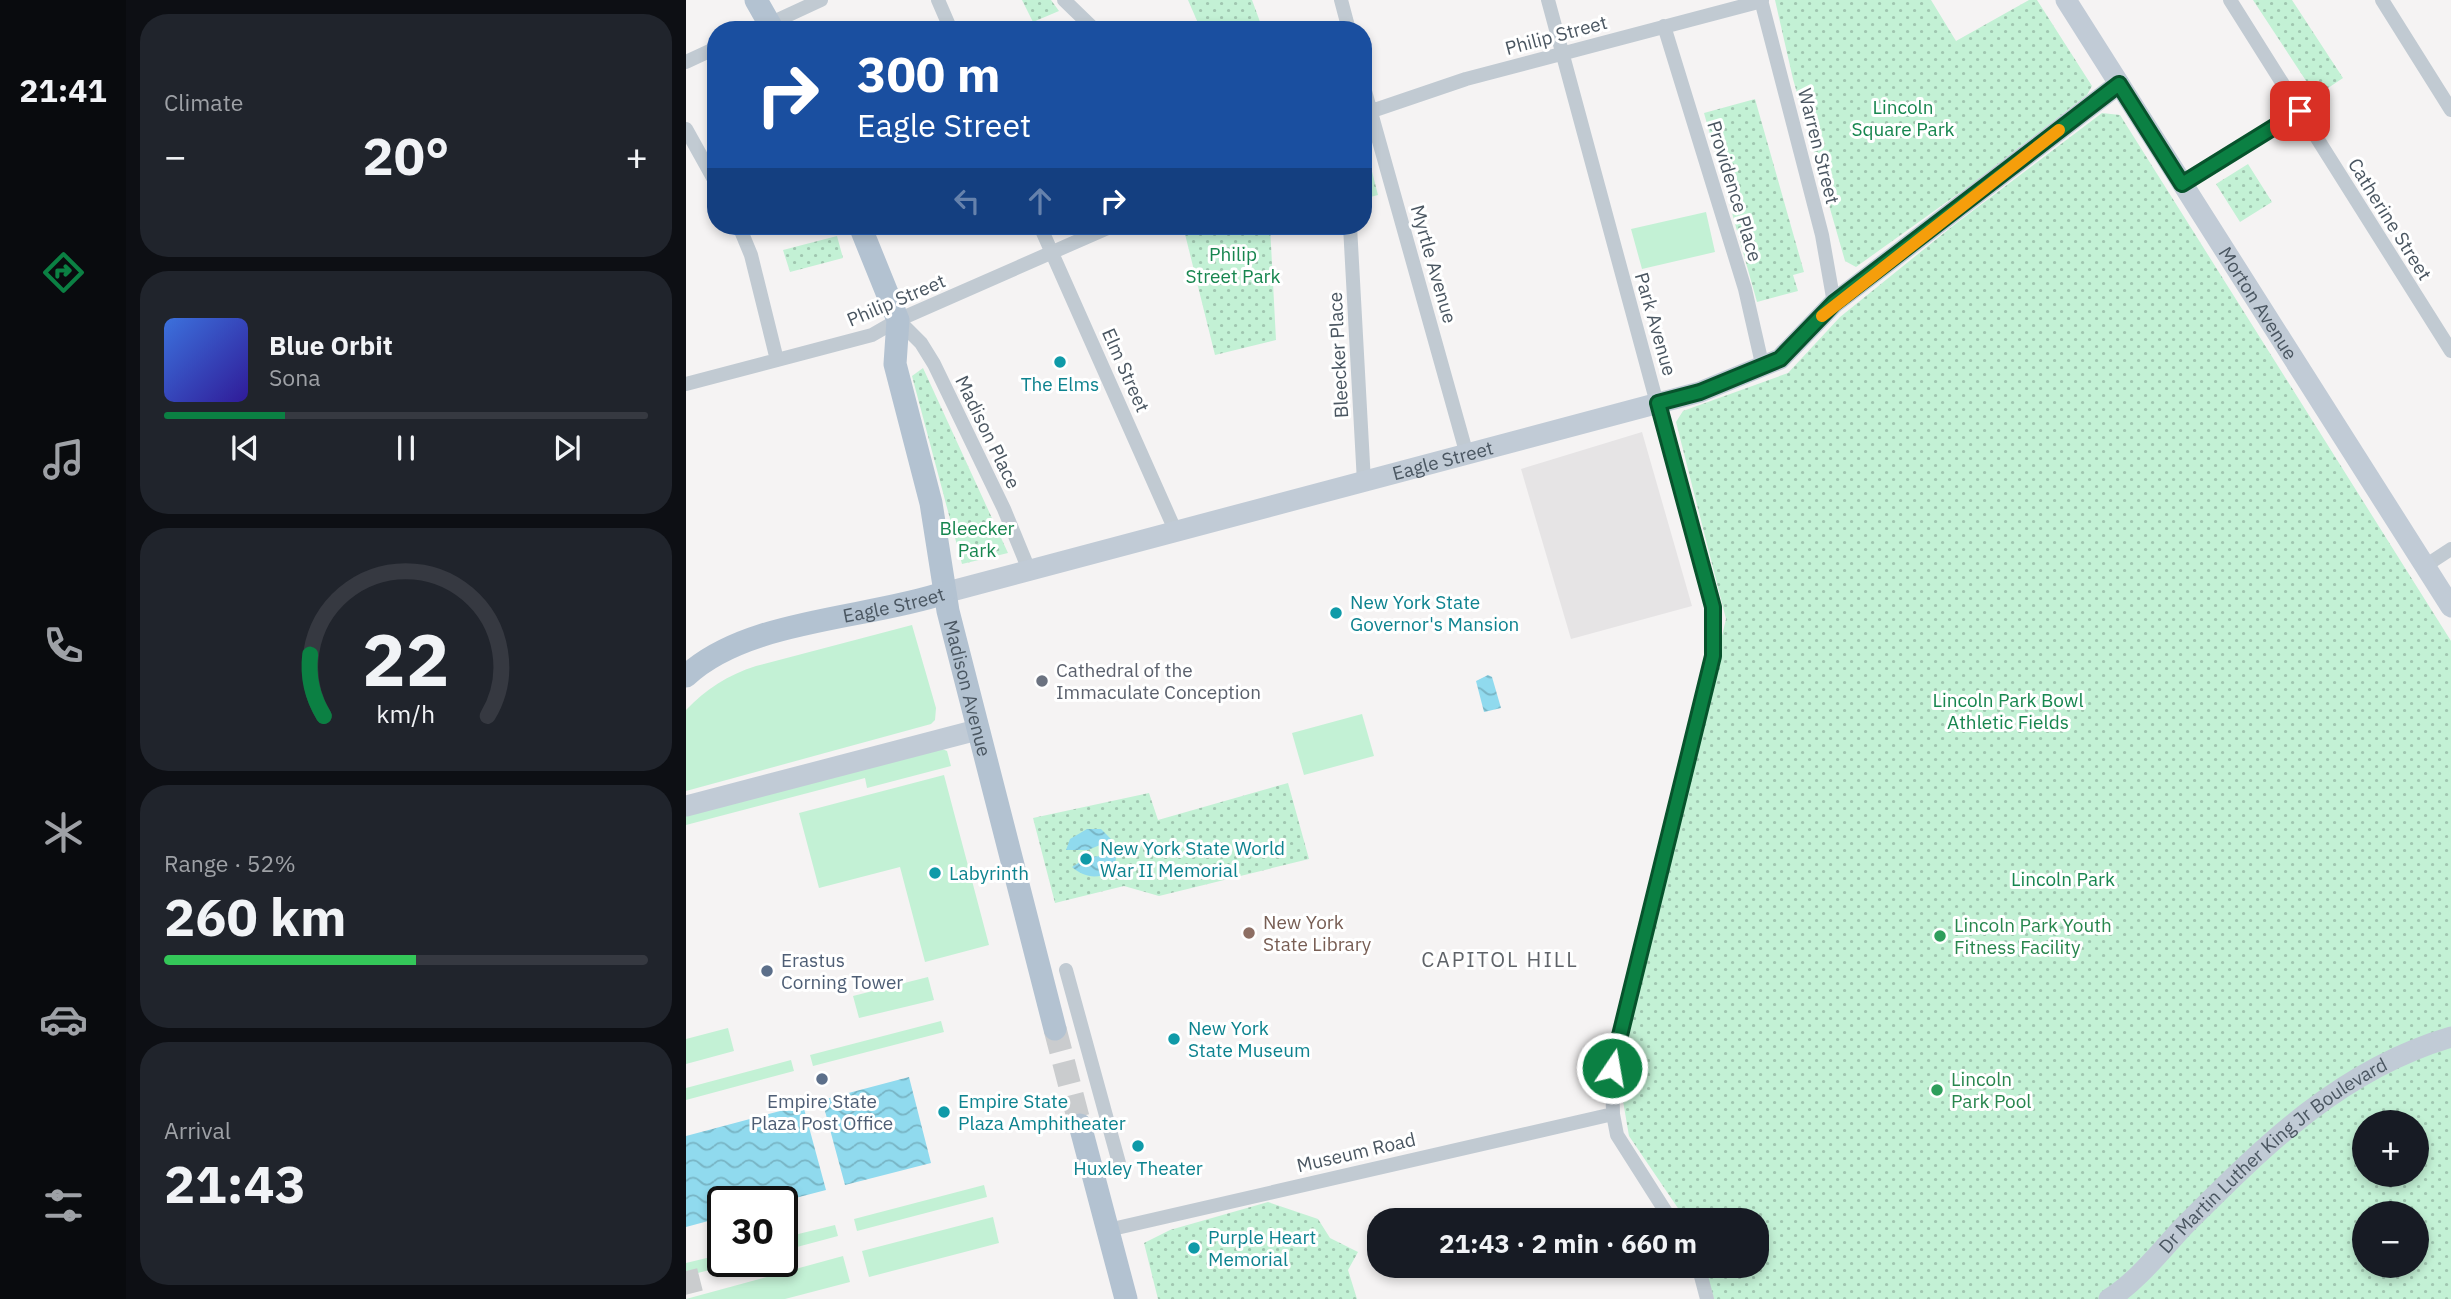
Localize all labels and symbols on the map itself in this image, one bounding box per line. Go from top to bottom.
street label: Philip Street [1502,10,1610,60]
pin [2270,81,2330,141]
street label: Warren Street [1793,86,1845,206]
park label: Lincoln Square Park [1851,95,1955,141]
street label: Providence Place [1702,118,1768,264]
street label: Catherine Street [2343,154,2437,284]
street label: Myrtle Avenue [1406,202,1462,326]
park label: Philip Street Park [1185,242,1281,288]
street label: Morton Avenue [2214,242,2303,364]
street label: Philip Street [843,269,949,331]
street label: Park Avenue [1630,270,1682,378]
street label: Bleecker Place [1323,291,1353,419]
street label: Elm Street [1097,324,1155,416]
marker: The Elms [1052,354,1068,370]
street label: Madison Place [950,371,1026,493]
place label: The Elms [1021,372,1099,396]
street label: Eagle Street [1390,436,1496,485]
park label: Bleecker Park [939,516,1015,562]
street label: Eagle Street [841,582,948,628]
place label: New York State Governor's Mansion [1350,590,1519,636]
marker: New York State Governor's Mansion [1328,605,1344,621]
street label: Madison Avenue [939,617,997,759]
place label: Cathedral of the Immaculate Conception [1056,658,1261,704]
marker: Cathedral of the Immaculate Conception [1034,673,1050,689]
park label: Lincoln Park Bowl Athletic Fields [1932,688,2084,734]
place label: New York State World War II Memorial [1100,836,1285,882]
marker: New York State World War II Memorial [1078,851,1094,867]
place label: Labyrinth [949,861,1029,885]
marker: Labyrinth [927,865,943,881]
park label: Lincoln Park [2011,867,2115,891]
place label: New York State Library [1263,910,1372,956]
place label: Lincoln Park Youth Fitness Facility [1954,913,2112,959]
marker: New York State Library [1241,925,1257,941]
marker: Lincoln Park Youth Fitness Facility [1932,928,1948,944]
district label: CAPITOL HILL [1421,945,1579,973]
place label: Erastus Corning Tower [781,948,903,994]
marker: Erastus Corning Tower [759,963,775,979]
place label: New York State Museum [1188,1016,1311,1062]
marker: New York State Museum [1166,1031,1182,1047]
position arrow [1575,1031,1649,1105]
street label: Dr Martin Luther King Jr Boulevard [2153,1052,2391,1258]
place label: Lincoln Park Pool [1951,1067,2032,1113]
marker: Empire State Plaza Post Office [814,1071,830,1087]
marker: Lincoln Park Pool [1929,1082,1945,1098]
place label: Empire State Plaza Post Office [751,1089,893,1135]
place label: Empire State Plaza Amphitheater [958,1089,1126,1135]
marker: Empire State Plaza Amphitheater [936,1104,952,1120]
street label: Museum Road [1294,1127,1418,1177]
marker: Huxley Theater [1130,1138,1146,1154]
place label: Huxley Theater [1073,1156,1203,1180]
speed limit sign: 30 [707,1186,798,1277]
place label: Purple Heart Memorial [1208,1225,1316,1271]
marker: Purple Heart Memorial [1186,1240,1202,1256]

